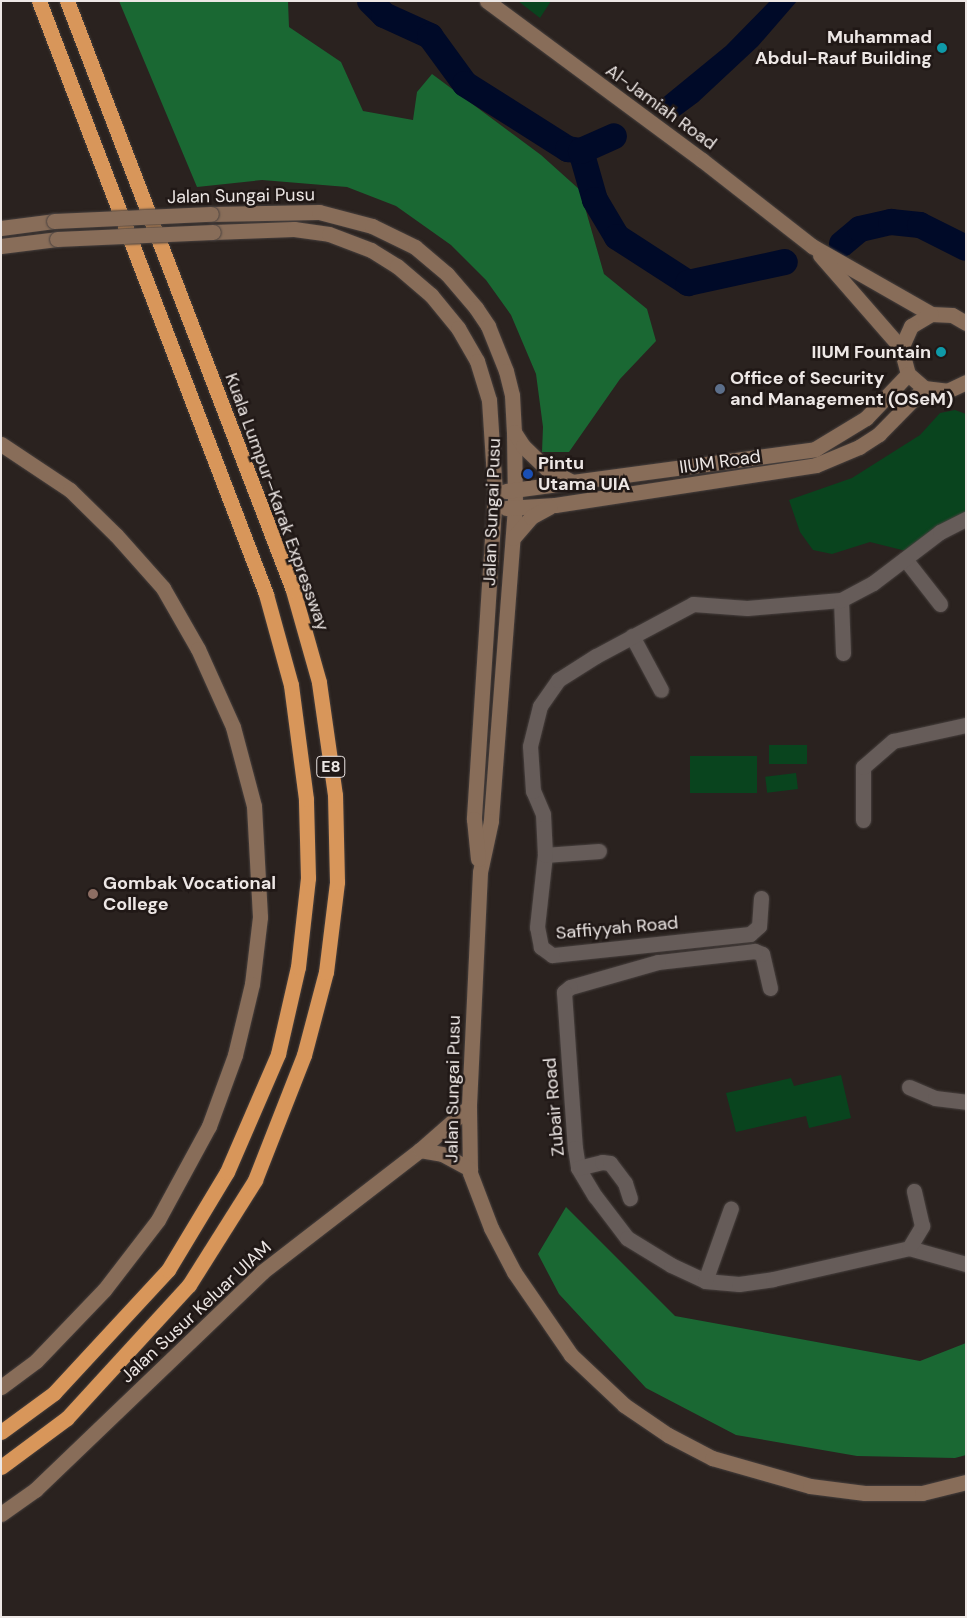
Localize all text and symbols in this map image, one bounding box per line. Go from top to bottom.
place label: Muhammad Abdul-Rauf Building [755,27,932,70]
marker: Muhammad Abdul-Rauf Building [936,42,948,54]
street label: Al-Jamiah Road [601,60,721,154]
street label: Jalan Sungai Pusu [167,184,315,208]
place label: IIUM Fountain [812,341,931,363]
marker: IIUM Fountain [935,346,947,358]
place label: Office of Security and Management (OSeM) [730,368,953,410]
street label: Kuala Lumpur–Karak Expressway [220,370,334,634]
marker: Office of Security and Management (OSeM) [714,383,726,395]
street label: Jalan Sungai Pusu [479,438,505,586]
street label: IIUM Road [678,446,762,478]
place label: Pintu Utama UIA [538,453,630,496]
marker: Pintu Utama UIA [522,468,534,480]
road number: E8 [316,754,346,780]
place label: Gombak Vocational College [103,873,276,916]
marker: Gombak Vocational College [87,888,99,900]
street label: Saffiyyah Road [555,912,679,944]
street label: Jalan Sungai Pusu [441,1015,465,1163]
street label: Zubair Road [539,1057,569,1157]
street label: Jalan Susur Keluar UIAM [116,1237,276,1387]

